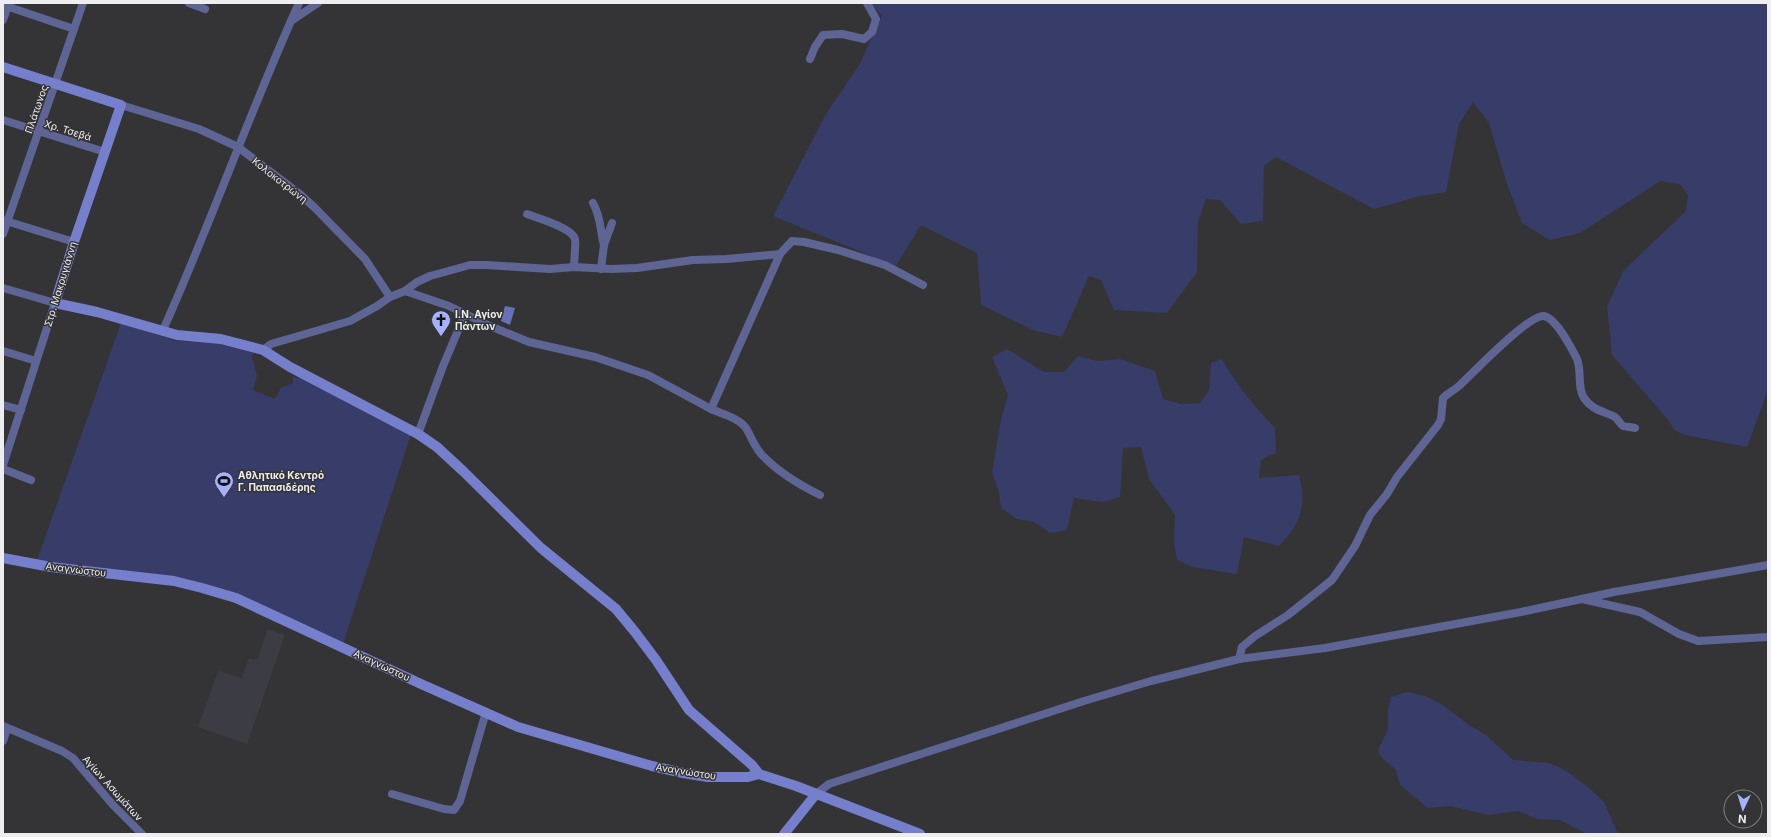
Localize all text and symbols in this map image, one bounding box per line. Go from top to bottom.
street label: Πλάτωνος [22,83,50,135]
street label: Χρ. Τσεβά [43,117,93,143]
street label: Κολοκοτρώνη [249,155,310,206]
street label: Στρ. Μακρυγιάννη [41,240,80,328]
place label: Ι.Ν. Αγίον Πάντων [455,308,502,332]
church icon: Ι.Ν. Αγίον Πάντων [430,309,452,337]
place label: Αθλητικό Κεντρό Γ. Παπασιδέρης [238,469,324,494]
sports icon: Αθλητικό Κεντρό Γ. Παπασιδέρης [213,470,235,498]
street label: Αναγνώστου [45,559,107,579]
street label: Αναγνώστου [352,647,412,683]
street label: Αγίων Ασωμάτων [81,753,146,823]
street label: Αναγνώστου [655,760,717,782]
north arrow [1723,789,1763,829]
text: N [1738,812,1747,826]

